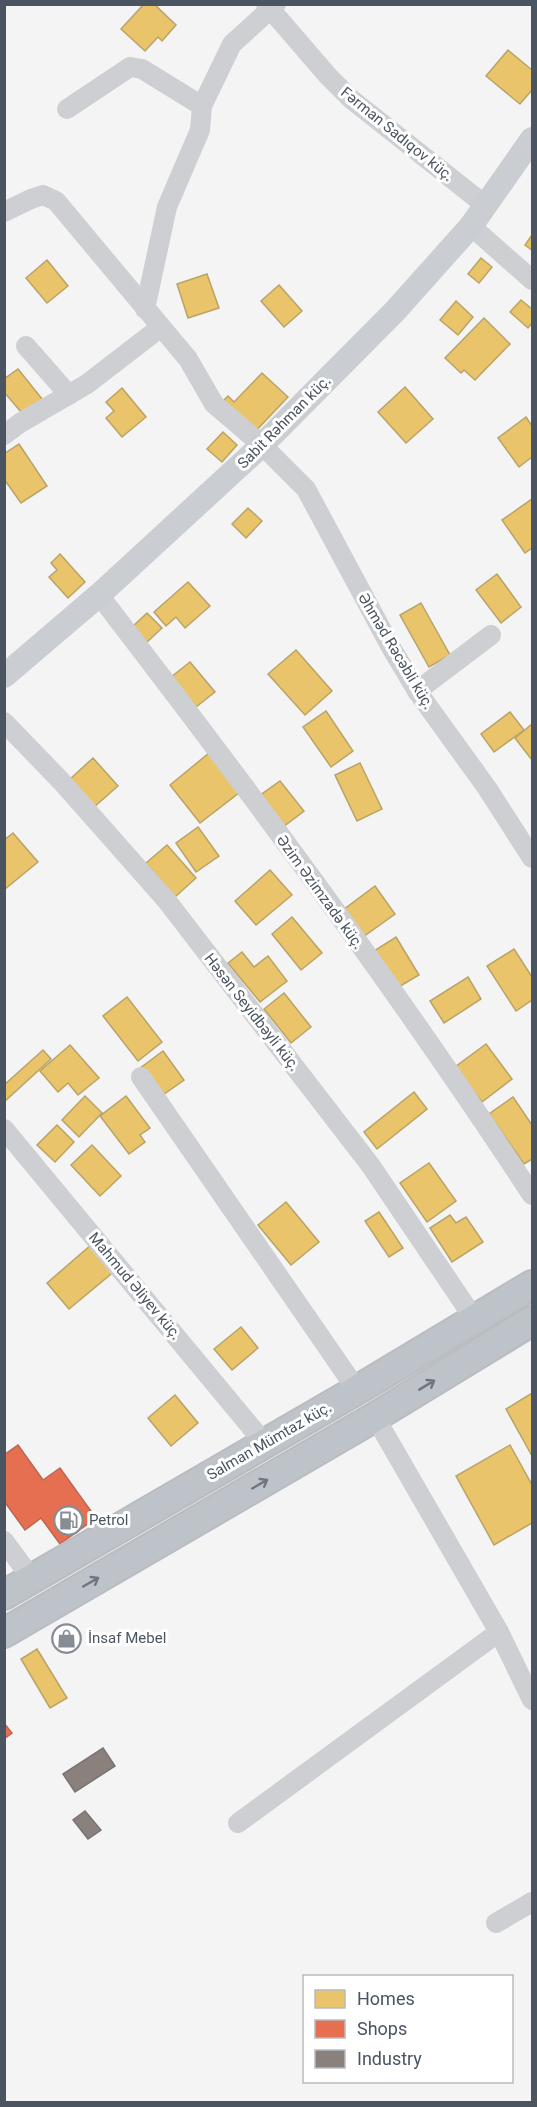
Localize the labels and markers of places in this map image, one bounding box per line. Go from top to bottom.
fuel station icon: Petrol [52,1504,84,1536]
place label: Petrol [89,1511,128,1529]
shop icon: İnsaf Mebel [51,1622,83,1654]
place label: İnsaf Mebel [88,1629,166,1647]

